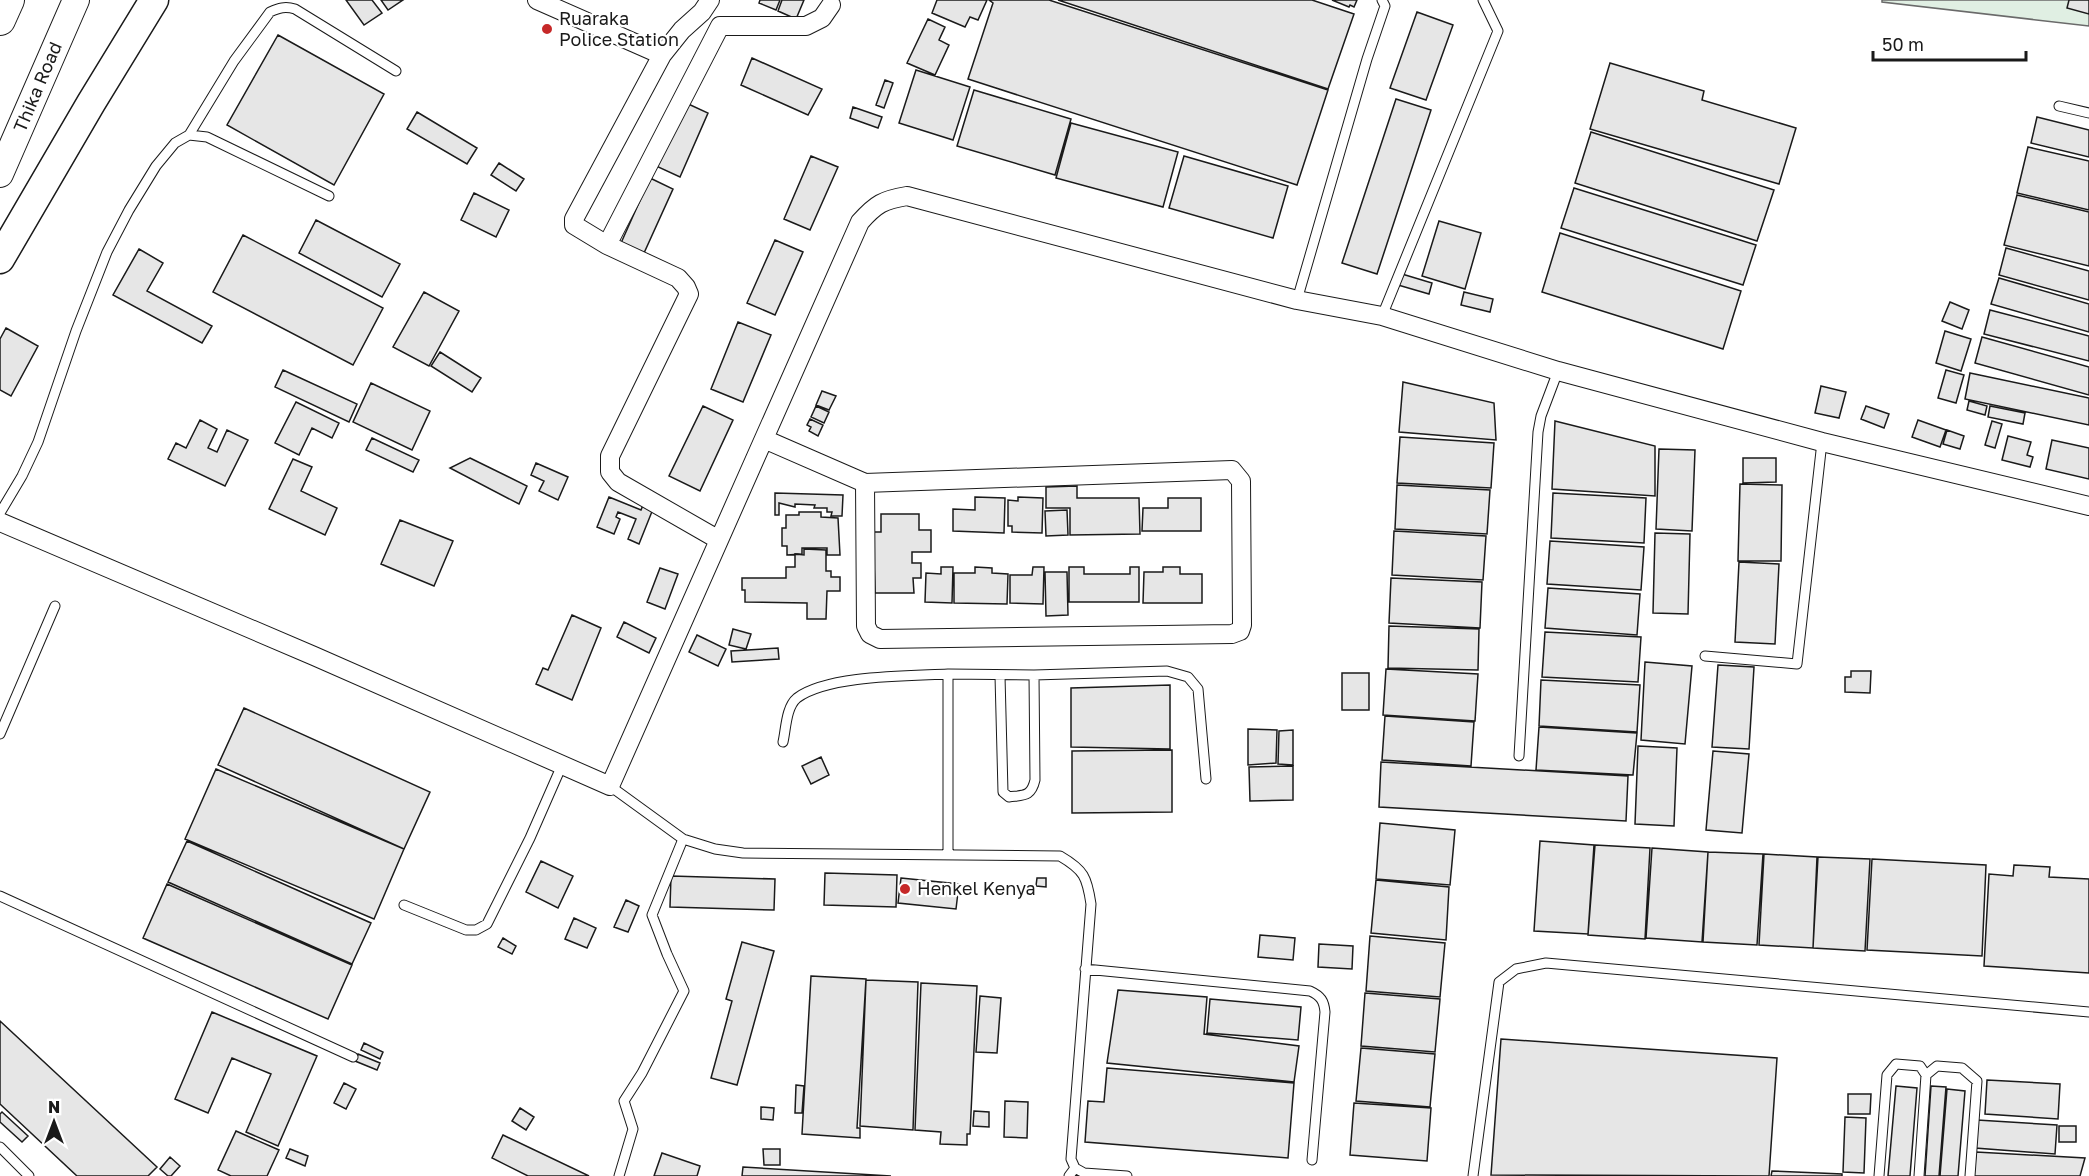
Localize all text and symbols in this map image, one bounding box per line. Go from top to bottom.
place label: Ruaraka Police Station [559,7,679,50]
marker: Ruaraka Police Station [540,22,554,36]
scale bar [1873,24,2026,62]
text: 50 m [1882,33,1924,55]
street label: Thika Road [8,38,66,135]
place label: Henkel Kenya [917,877,1036,899]
marker: Henkel Kenya [898,882,912,896]
north arrow [24,1092,84,1152]
text: N [48,1097,60,1117]

